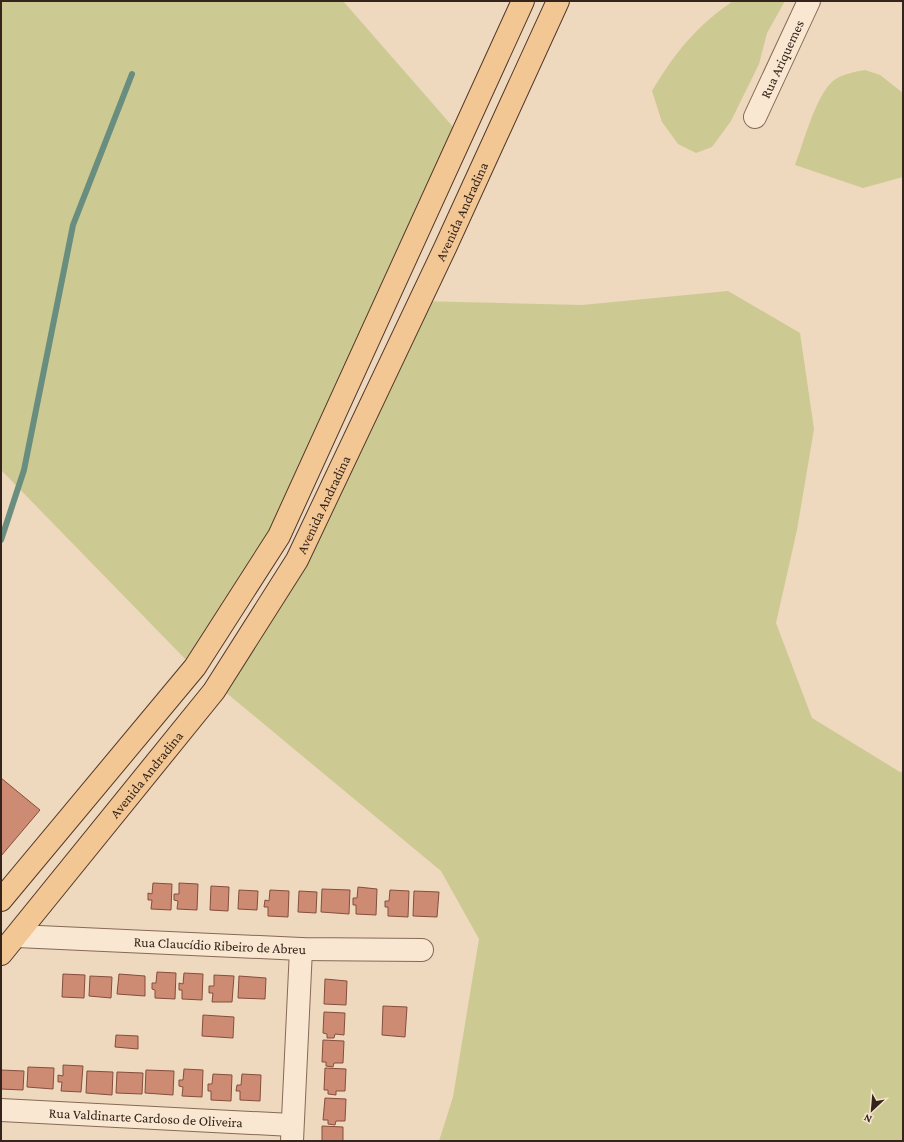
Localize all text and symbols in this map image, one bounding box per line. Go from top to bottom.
street label: Rua Ariquemes [757,17,807,101]
street label: Avenida Andradina [432,159,491,263]
street label: Avenida Andradina [293,452,354,556]
street label: Avenida Andradina [107,727,187,821]
street label: Rua Claucídio Ribeiro de Abreu [133,933,307,957]
north arrow [852,1090,892,1130]
street label: Rua Valdinarte Cardoso de Oliveira [48,1104,244,1130]
text: N [861,1112,874,1126]

